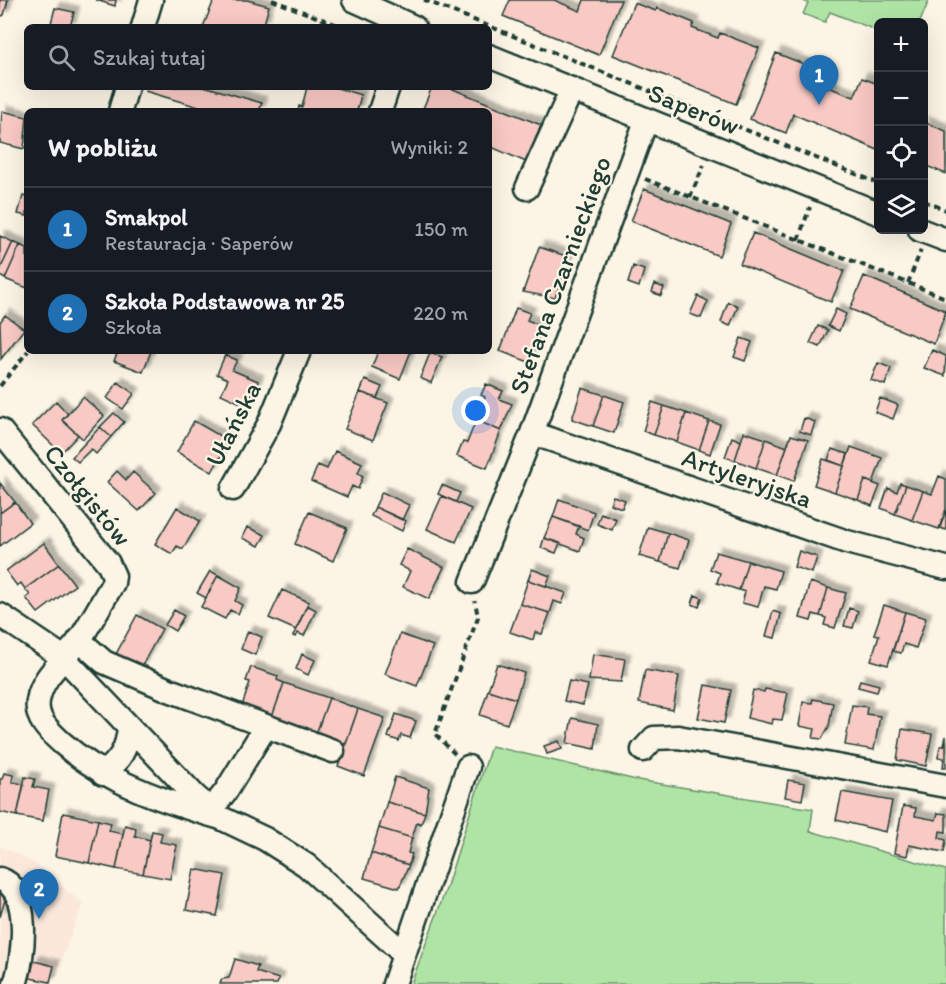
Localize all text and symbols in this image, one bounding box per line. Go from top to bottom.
map controls [874,18,928,234]
button: + [874,18,928,72]
search box [24,24,492,90]
icon: search [45,41,78,74]
text: Szukaj tutaj [93,44,206,71]
pin: 1 [800,56,838,105]
button: − [874,72,928,126]
street label: Saperów [644,76,744,142]
button: locate [874,126,928,180]
text: W pobliżu [48,131,157,163]
text: Wyniki: 2 [391,135,468,159]
street label: Stefana Czarnieckiego [502,152,618,398]
button: layers [874,180,928,234]
text: Smakpol [105,204,188,231]
text: 1 [63,217,72,241]
text: 150 m [415,217,468,241]
text: Restauracja · Saperów [105,231,293,255]
text: Szkoła Podstawowa nr 25 [105,288,344,315]
text: 2 [62,301,73,325]
text: 220 m [413,301,468,325]
text: Szkoła [105,315,162,339]
street label: Ułańska [198,376,268,472]
your location [461,396,490,425]
street label: Czołgistów [37,438,139,552]
street label: Artyleryjska [678,441,816,515]
pin: 2 [20,870,58,919]

